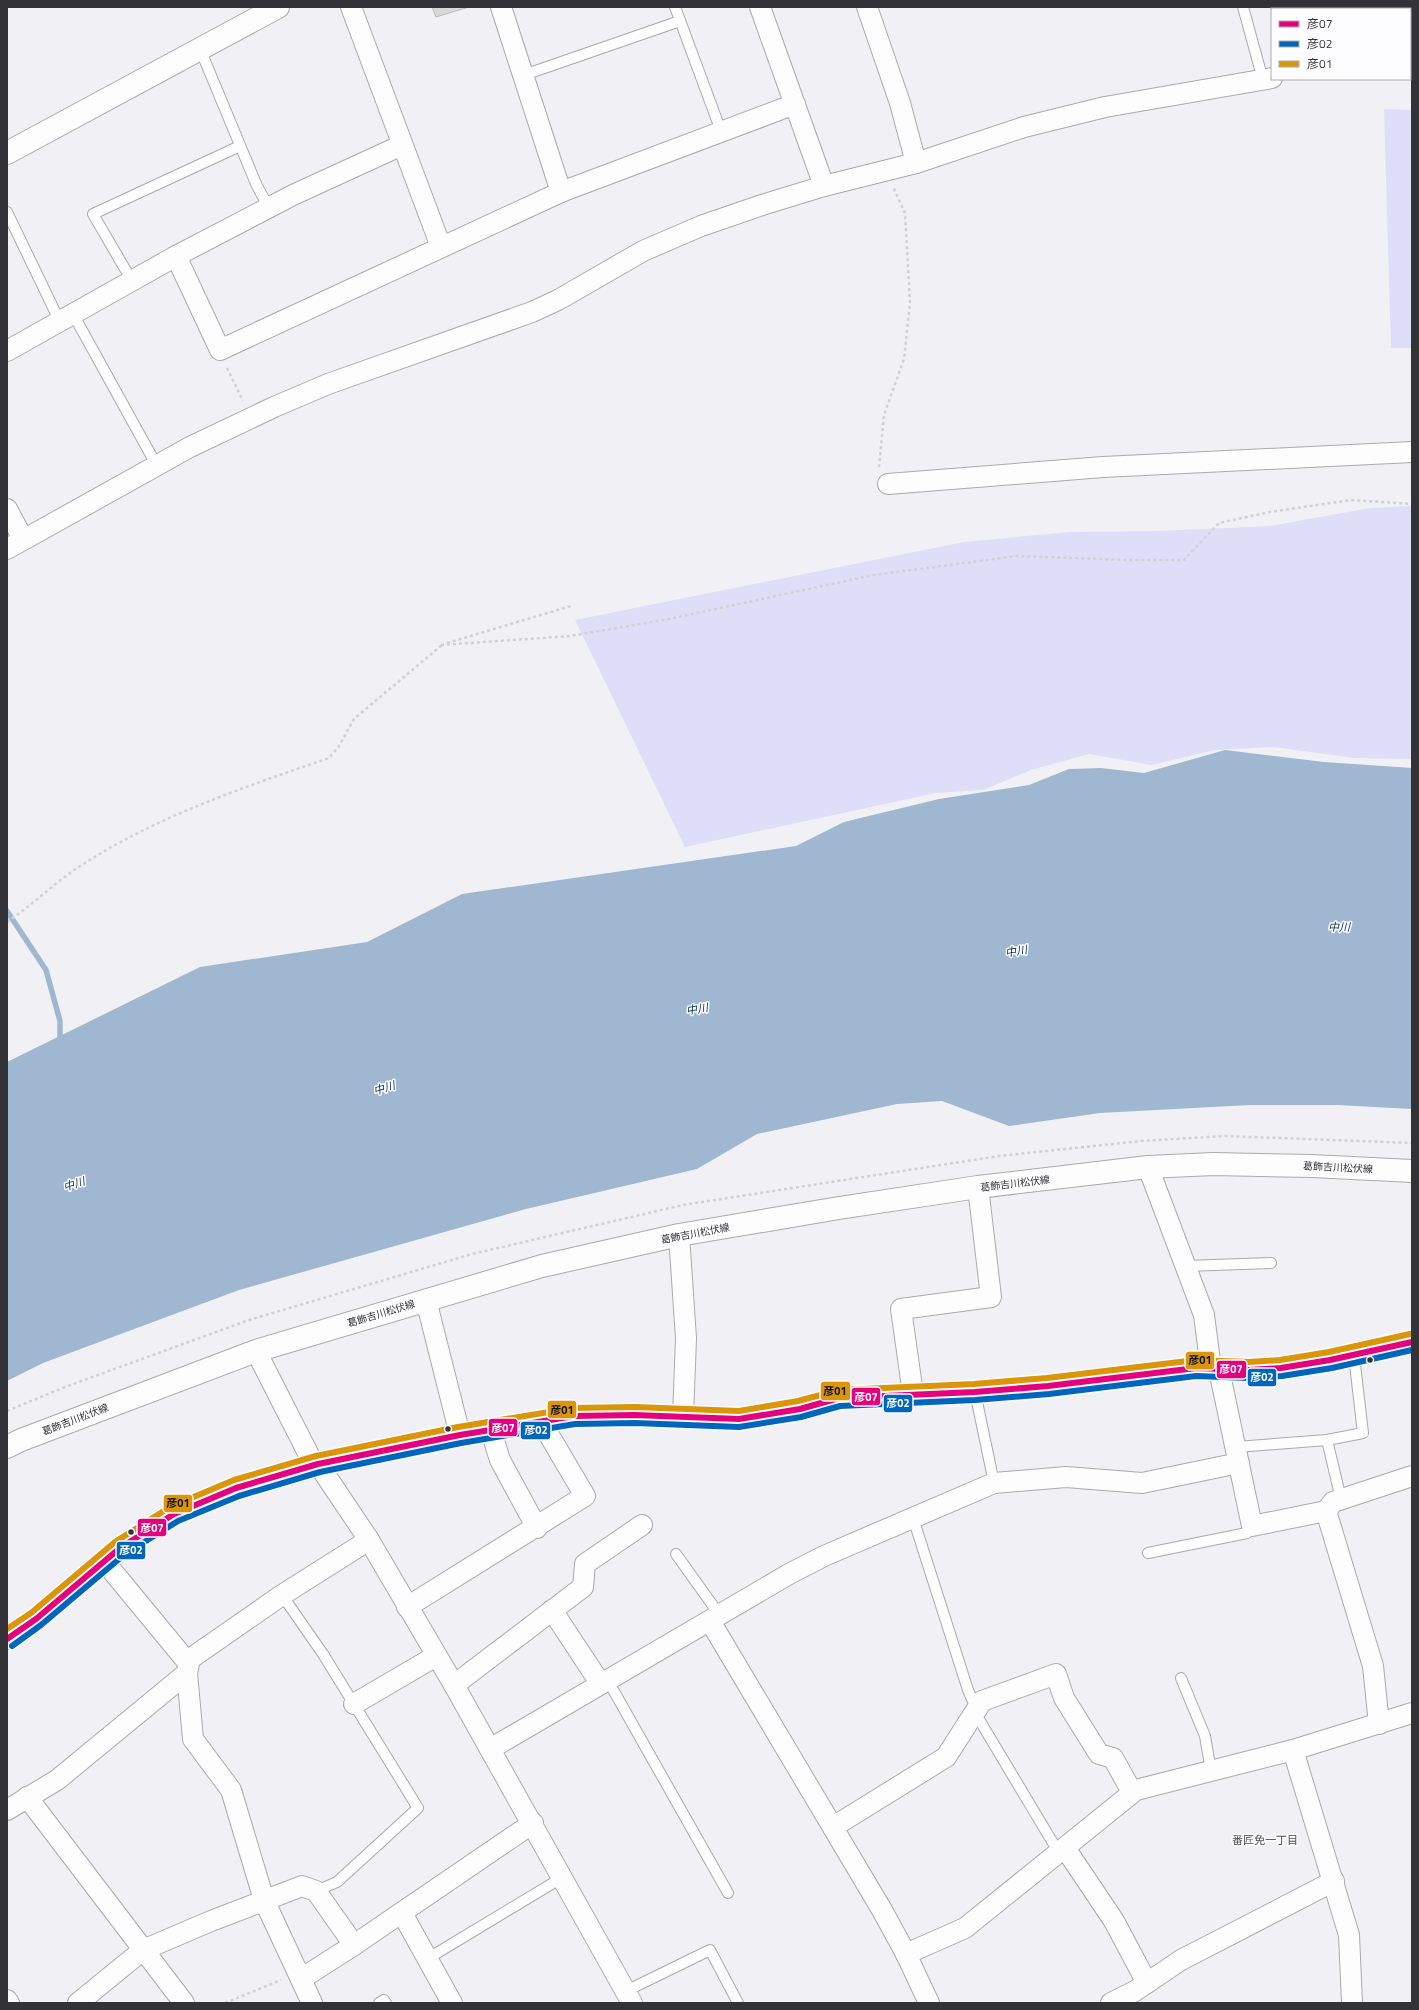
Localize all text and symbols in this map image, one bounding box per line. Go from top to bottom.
legend [1271,8,1411,80]
text: 彦07 [1307,14,1332,33]
text: 彦02 [1307,34,1332,53]
text: 彦01 [1307,54,1332,73]
water label: 中川 [1328,919,1351,935]
water label: 中川 [1004,941,1029,961]
water label: 中川 [685,999,710,1019]
water label: 中川 [371,1077,398,1099]
street label: 葛飾吉川松伏線 [1303,1158,1373,1177]
street label: 葛飾吉川松伏線 [979,1172,1051,1195]
water label: 中川 [61,1173,88,1195]
street label: 葛飾吉川松伏線 [659,1219,731,1248]
street label: 葛飾吉川松伏線 [345,1296,417,1331]
line badge: 彦01 [1185,1351,1215,1370]
text: 彦01 [1188,1352,1212,1368]
unlabelled marker [1365,1355,1375,1365]
line badge: 彦07 [1216,1360,1247,1379]
text: 彦07 [1219,1361,1243,1377]
line badge: 彦02 [1247,1368,1277,1387]
text: 彦02 [1250,1369,1274,1385]
line badge: 彦01 [820,1381,851,1401]
text: 彦01 [823,1383,847,1399]
line badge: 彦07 [851,1387,881,1406]
text: 彦07 [854,1389,878,1405]
line badge: 彦02 [883,1394,913,1413]
text: 彦02 [886,1395,910,1411]
street label: 葛飾吉川松伏線 [40,1400,111,1439]
line badge: 彦01 [547,1400,577,1419]
text: 彦01 [550,1402,574,1418]
line badge: 彦07 [488,1418,518,1437]
text: 彦07 [491,1420,515,1436]
line badge: 彦02 [520,1421,551,1440]
text: 彦02 [524,1422,548,1438]
unlabelled marker [443,1424,453,1434]
line badge: 彦01 [163,1494,193,1513]
text: 彦01 [166,1495,190,1511]
line badge: 彦07 [137,1518,167,1537]
text: 彦07 [140,1520,164,1536]
unlabelled marker [126,1527,136,1537]
line badge: 彦02 [116,1541,146,1560]
text: 彦02 [119,1542,143,1558]
district label: 番匠免一丁目 [1232,1832,1298,1848]

